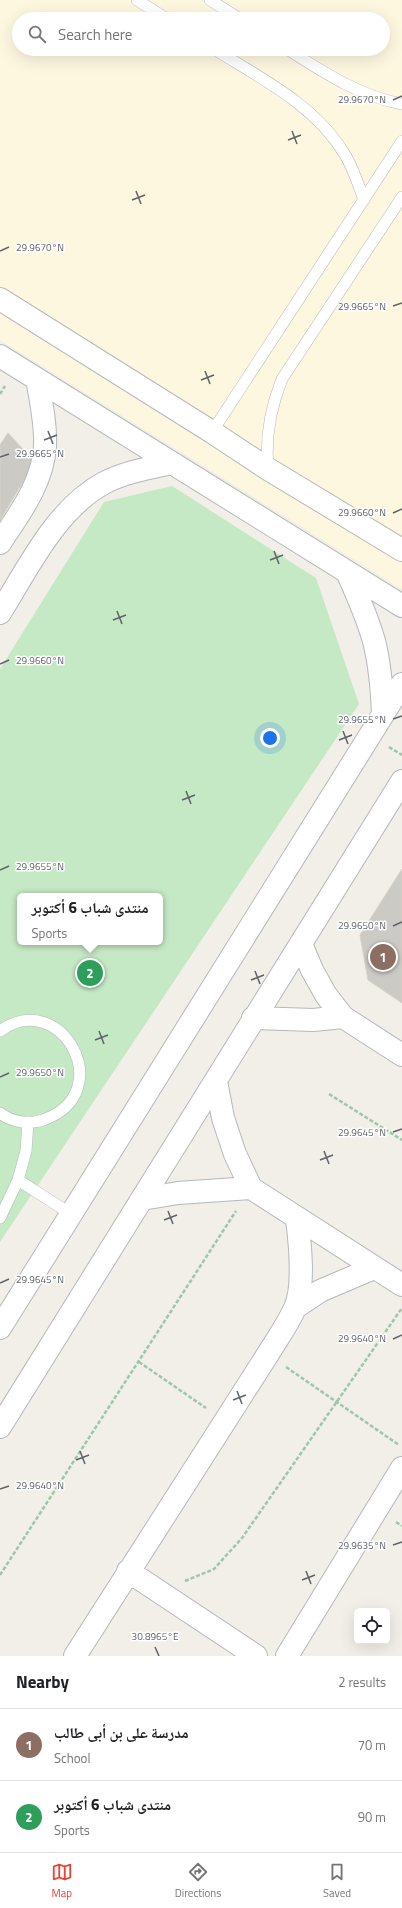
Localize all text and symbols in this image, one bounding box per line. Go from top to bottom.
search box [12,12,390,56]
icon: search [26,23,48,45]
text: Search here [58,23,132,46]
text: 29.9670°N [338,92,386,107]
text: 29.9670°N [16,240,64,255]
text: 29.9665°N [338,299,386,314]
text: 29.9665°N [16,446,64,461]
text: 29.9660°N [338,505,386,520]
text: 29.9660°N [16,653,64,668]
text: 29.9655°N [338,712,386,727]
your location [260,728,280,748]
text: 29.9655°N [16,859,64,874]
popup [17,893,163,945]
text: منتدى شباب 6 أكتوبر [32,896,148,919]
text: 29.9650°N [338,918,386,933]
text: Sports [32,923,67,943]
pin: 1 [370,942,396,972]
pin: 2 [77,958,103,988]
text: 29.9650°N [16,1065,64,1080]
text: 29.9645°N [338,1125,386,1140]
text: 29.9645°N [16,1272,64,1287]
text: 29.9640°N [338,1331,386,1346]
text: 29.9640°N [16,1478,64,1493]
text: 29.9635°N [338,1538,386,1553]
map controls [354,1608,390,1644]
button: locate [354,1608,390,1644]
text: 30.8965°E [132,1629,179,1644]
text: Nearby [16,1669,69,1695]
text: 2 results [338,1672,386,1692]
text: مدرسة على بن أبى طالب [54,1721,189,1744]
text: 1 [25,1735,33,1755]
text: 70 m [358,1735,386,1755]
text: School [54,1748,90,1768]
text: منتدى شباب 6 أكتوبر [54,1793,171,1816]
text: 2 [25,1807,33,1827]
text: 90 m [358,1807,386,1827]
text: Sports [54,1820,90,1840]
tab: Map [51,1861,73,1901]
tab: Directions [175,1861,221,1901]
tab: Saved [323,1861,351,1901]

